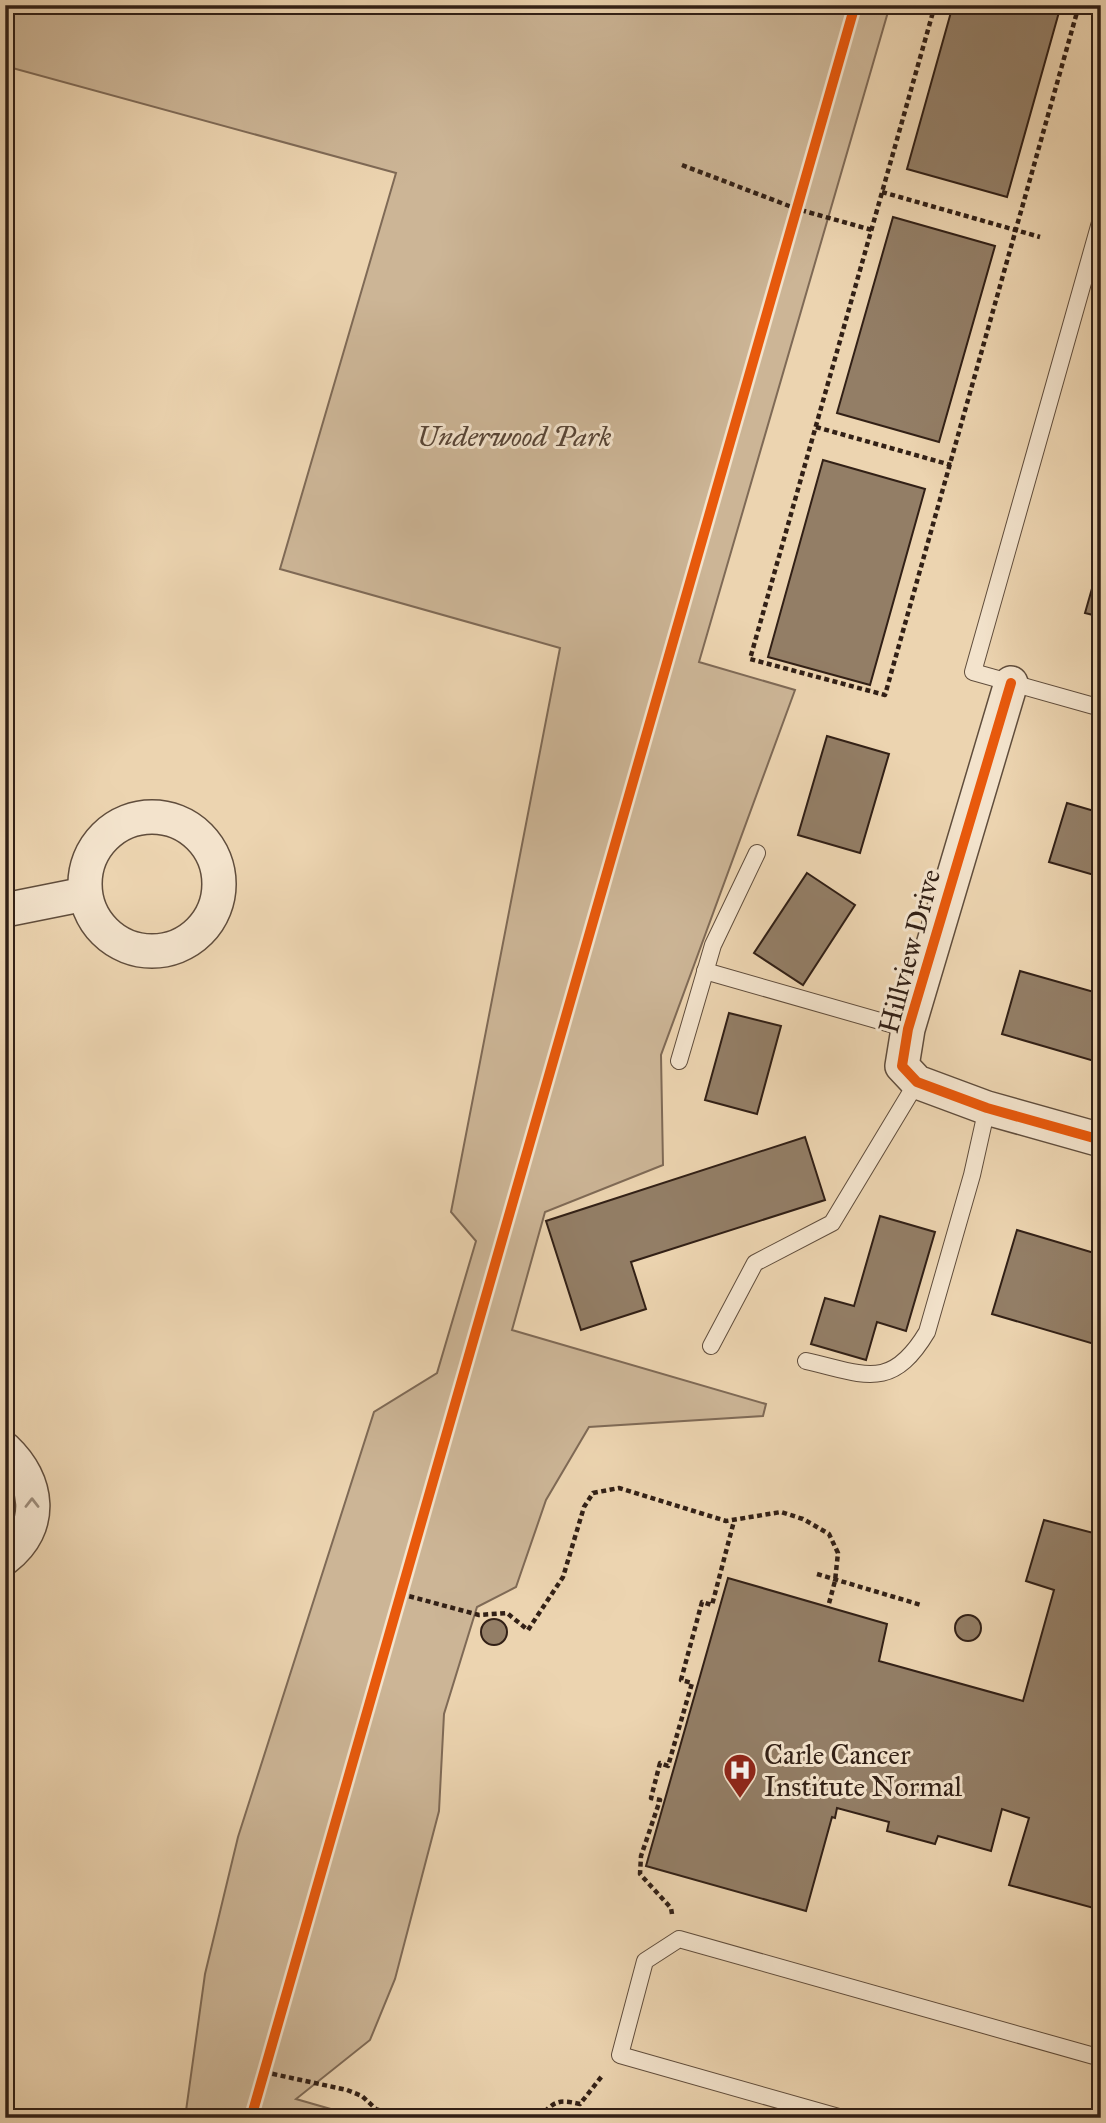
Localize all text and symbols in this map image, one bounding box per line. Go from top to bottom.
park label: Underwood Park [417,419,612,454]
street label: Hillview Drive [871,865,948,1037]
one-way arrow [24,1498,40,1508]
place label: Carle Cancer Institute Normal [764,1737,963,1804]
hospital icon: Carle Cancer Institute Normal [721,1751,759,1800]

